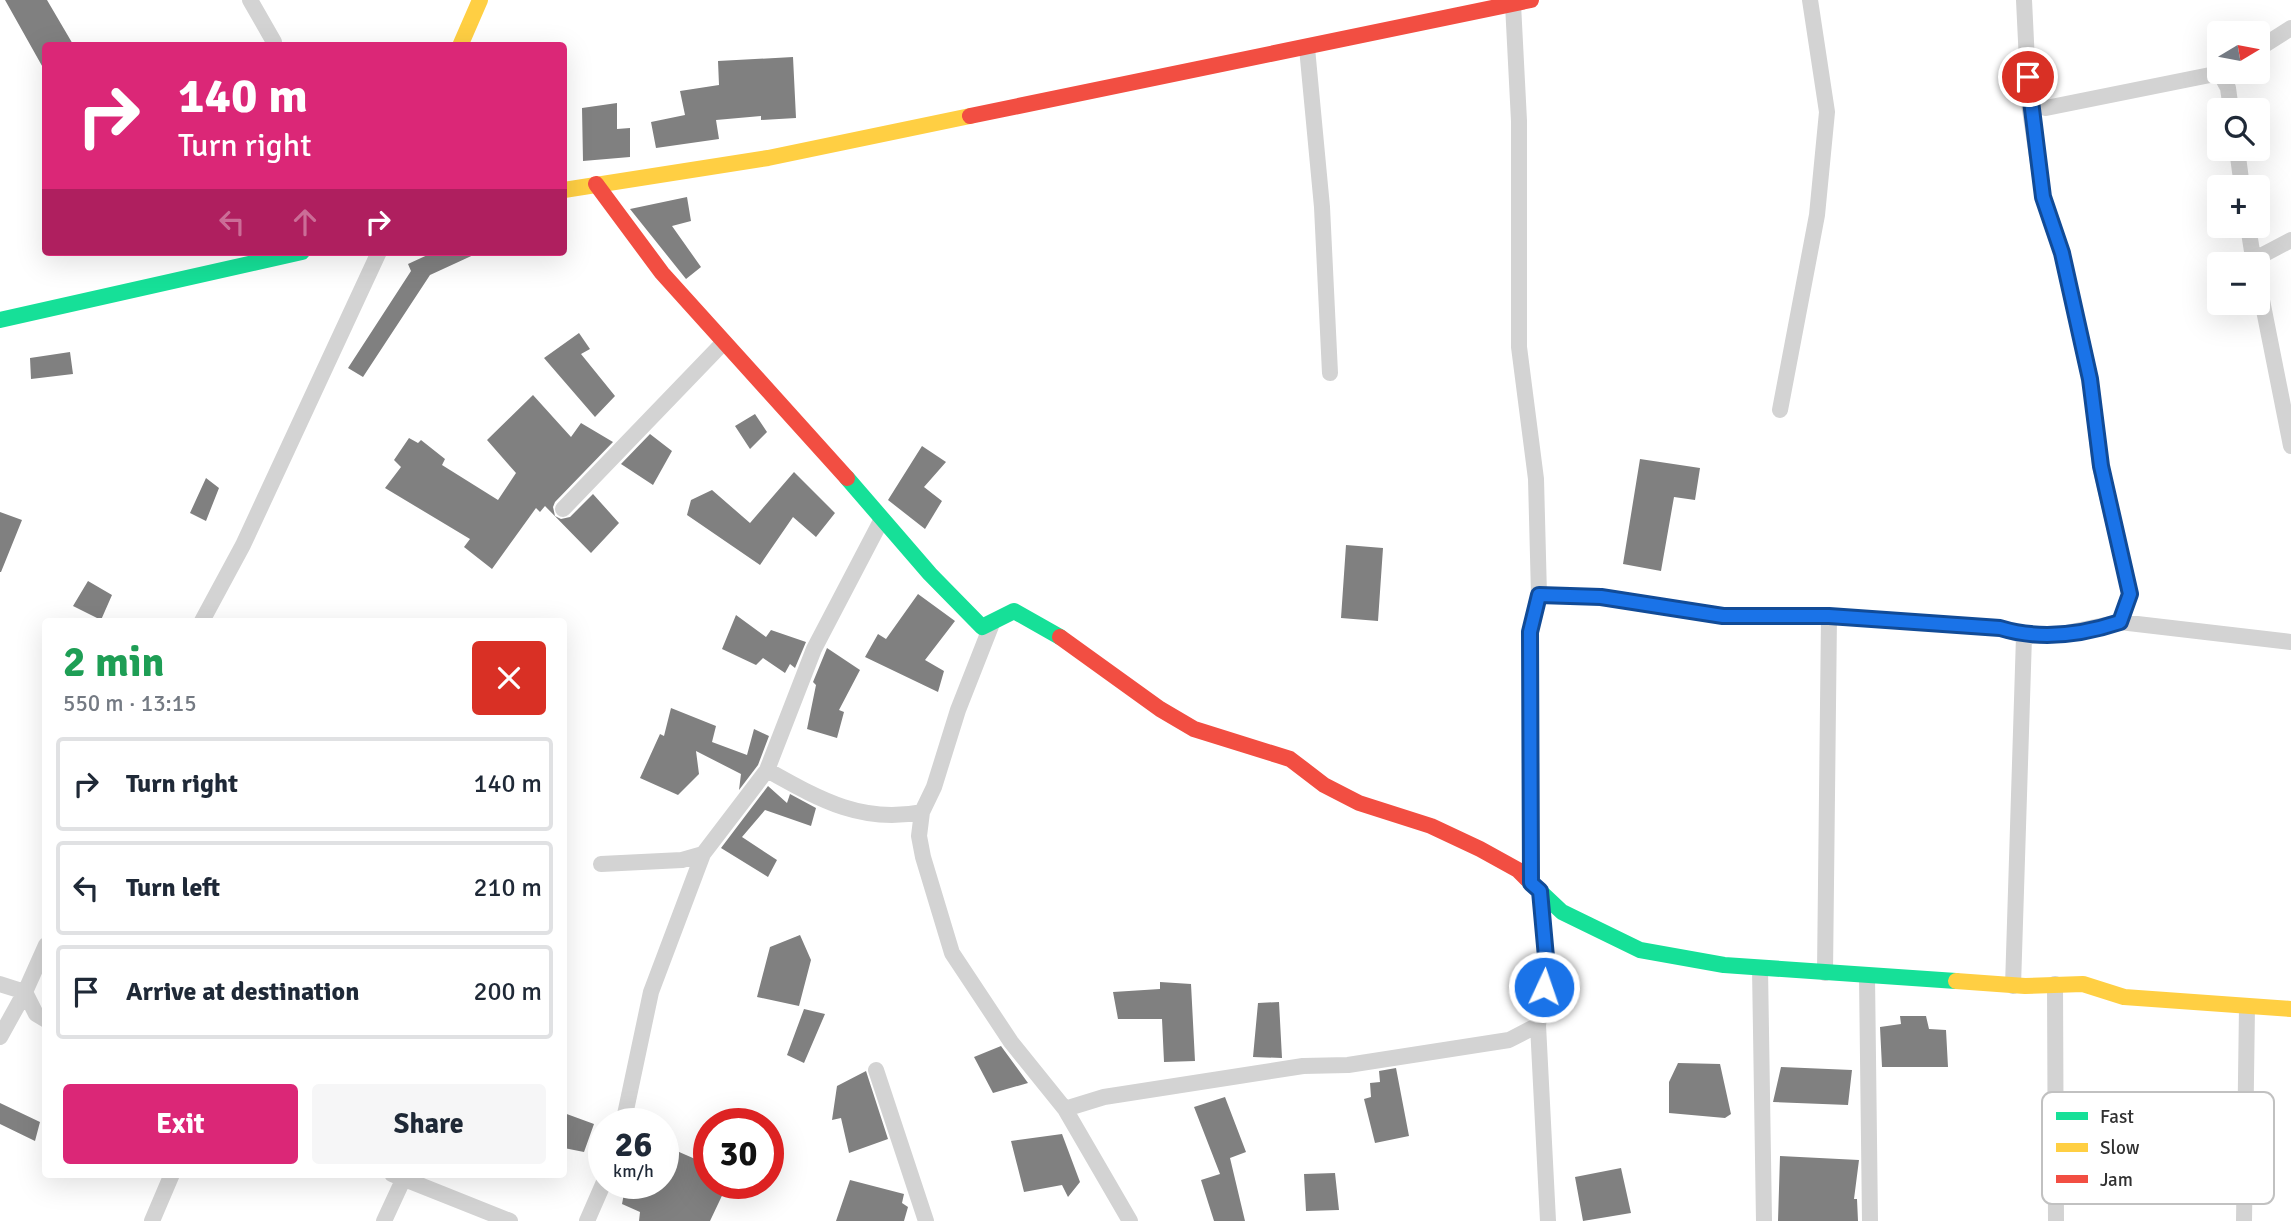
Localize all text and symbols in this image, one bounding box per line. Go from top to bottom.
north arrow [2207,21,2270,84]
map controls [2207,21,2270,315]
pin [1998,47,2058,107]
icon: arrive [2009,58,2047,96]
text: 140 m [178,66,308,126]
icon: right [63,70,154,161]
button: search [2207,98,2270,161]
text: Turn right [178,126,311,165]
button: + [2207,175,2270,238]
icon: left [213,203,251,241]
icon: ahead [286,203,324,241]
icon: right [359,203,397,241]
button: − [2207,252,2270,315]
text: 2 min [63,637,164,688]
button: close [472,641,546,715]
text: 550 m · 13:15 [63,689,197,718]
icon: right [67,765,105,803]
text: Turn right [126,768,238,800]
text: 140 m [473,768,542,800]
icon: left [67,869,105,907]
text: Turn left [126,872,220,904]
text: 210 m [473,872,542,904]
position arrow [1507,950,1581,1024]
icon: arrive [67,973,105,1011]
text: Arrive at destination [126,976,359,1008]
text: 200 m [473,976,542,1008]
button: Exit [63,1084,298,1164]
button: Share [312,1084,546,1164]
legend [2042,1092,2274,1204]
text: Fast [2100,1105,2134,1129]
speed limit sign: 30 [693,1108,784,1199]
text: 26 [615,1123,652,1166]
text: Slow [2100,1136,2140,1160]
text: km/h [613,1160,654,1182]
text: Jam [2100,1168,2133,1192]

